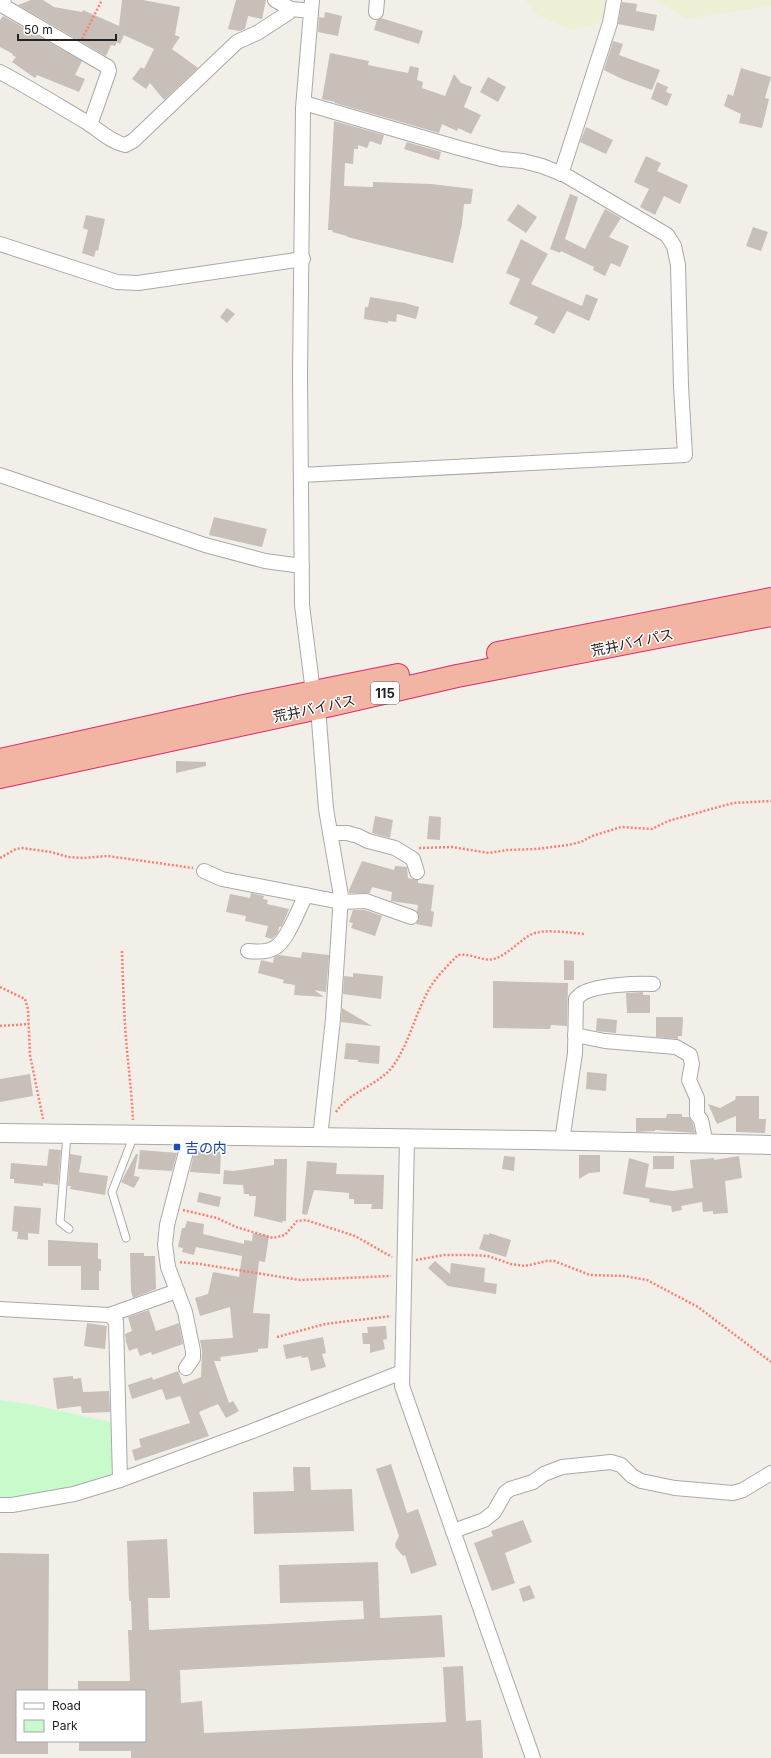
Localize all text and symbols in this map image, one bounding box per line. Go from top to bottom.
scale bar [18,16,116,42]
text: 50 m [24,22,53,37]
street label: 荒井バイパス [589,625,675,659]
road number: 115 [371,682,399,704]
street label: 荒井バイパス [271,691,357,725]
place label: 吉の内 [185,1139,227,1156]
marker: 吉の内 [172,1142,182,1152]
legend [16,1690,146,1742]
text: Road [52,1698,81,1713]
text: Park [52,1718,78,1733]

